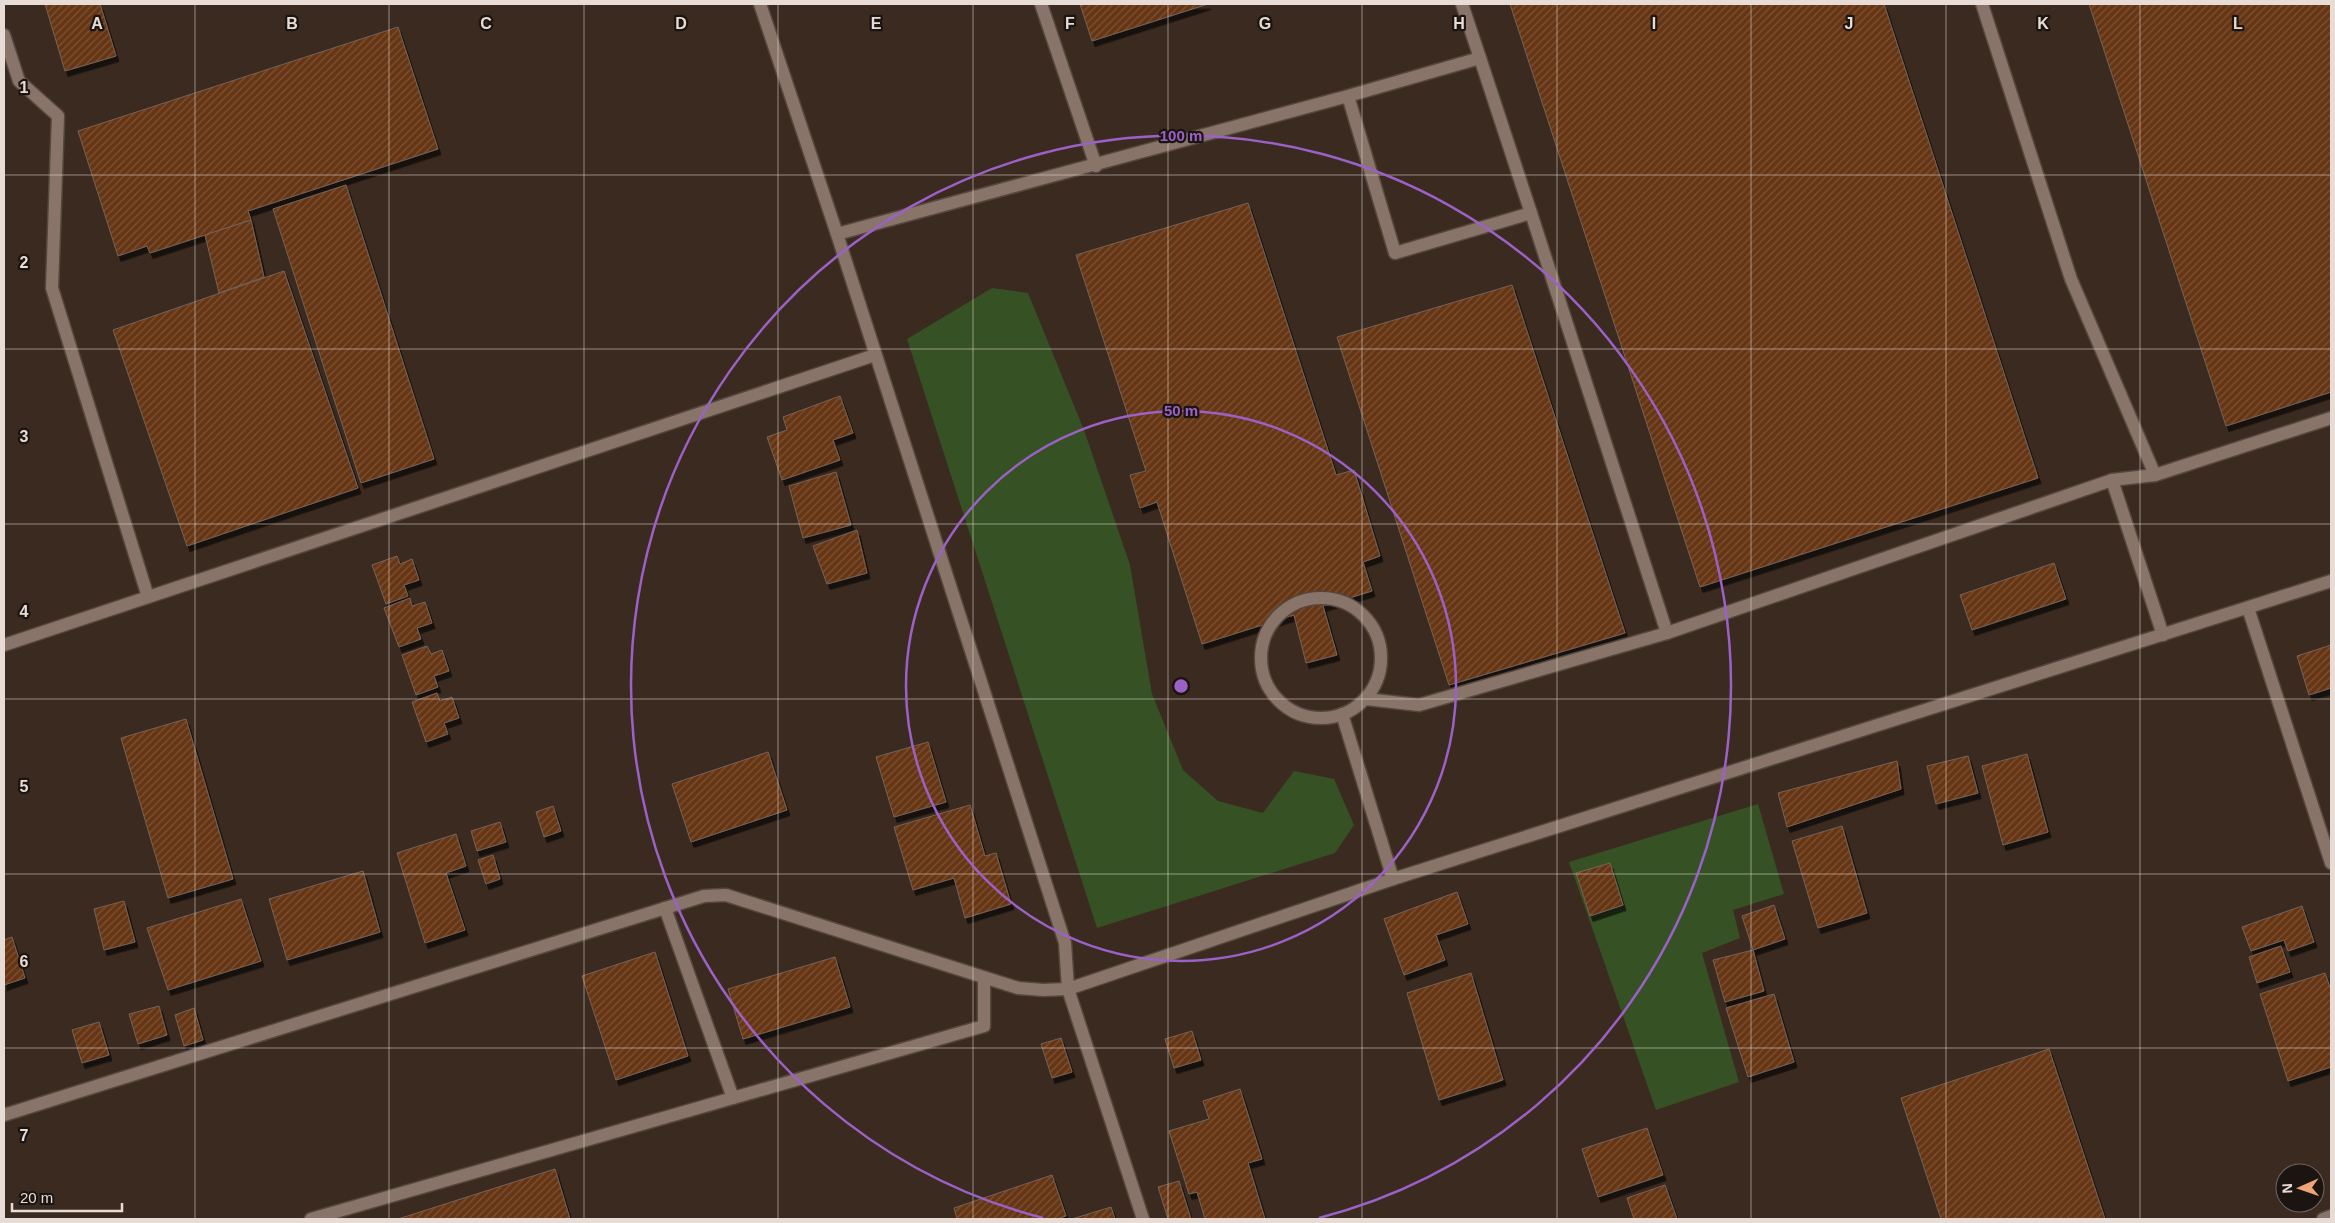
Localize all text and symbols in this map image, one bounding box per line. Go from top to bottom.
text: A [91,15,103,32]
text: B [286,15,298,32]
text: C [480,15,492,32]
text: D [675,15,687,32]
text: E [871,15,882,32]
text: F [1065,15,1075,32]
text: G [1259,15,1271,32]
text: H [1453,15,1465,32]
text: I [1652,15,1656,32]
text: J [1845,15,1853,32]
text: K [2037,15,2049,32]
text: L [2233,15,2243,32]
text: 1 [20,79,29,96]
text: 100 m [1160,127,1202,144]
text: 2 [20,254,29,271]
text: 50 m [1164,402,1198,419]
text: 3 [20,428,29,445]
text: 4 [20,603,29,620]
centre of rings [1172,677,1190,695]
text: 5 [20,778,29,795]
text: 6 [20,953,29,970]
text: 7 [20,1127,29,1144]
north arrow [2275,1163,2325,1213]
scale bar [12,1180,122,1212]
text: N [2279,1183,2295,1194]
text: 20 m [20,1189,53,1206]

